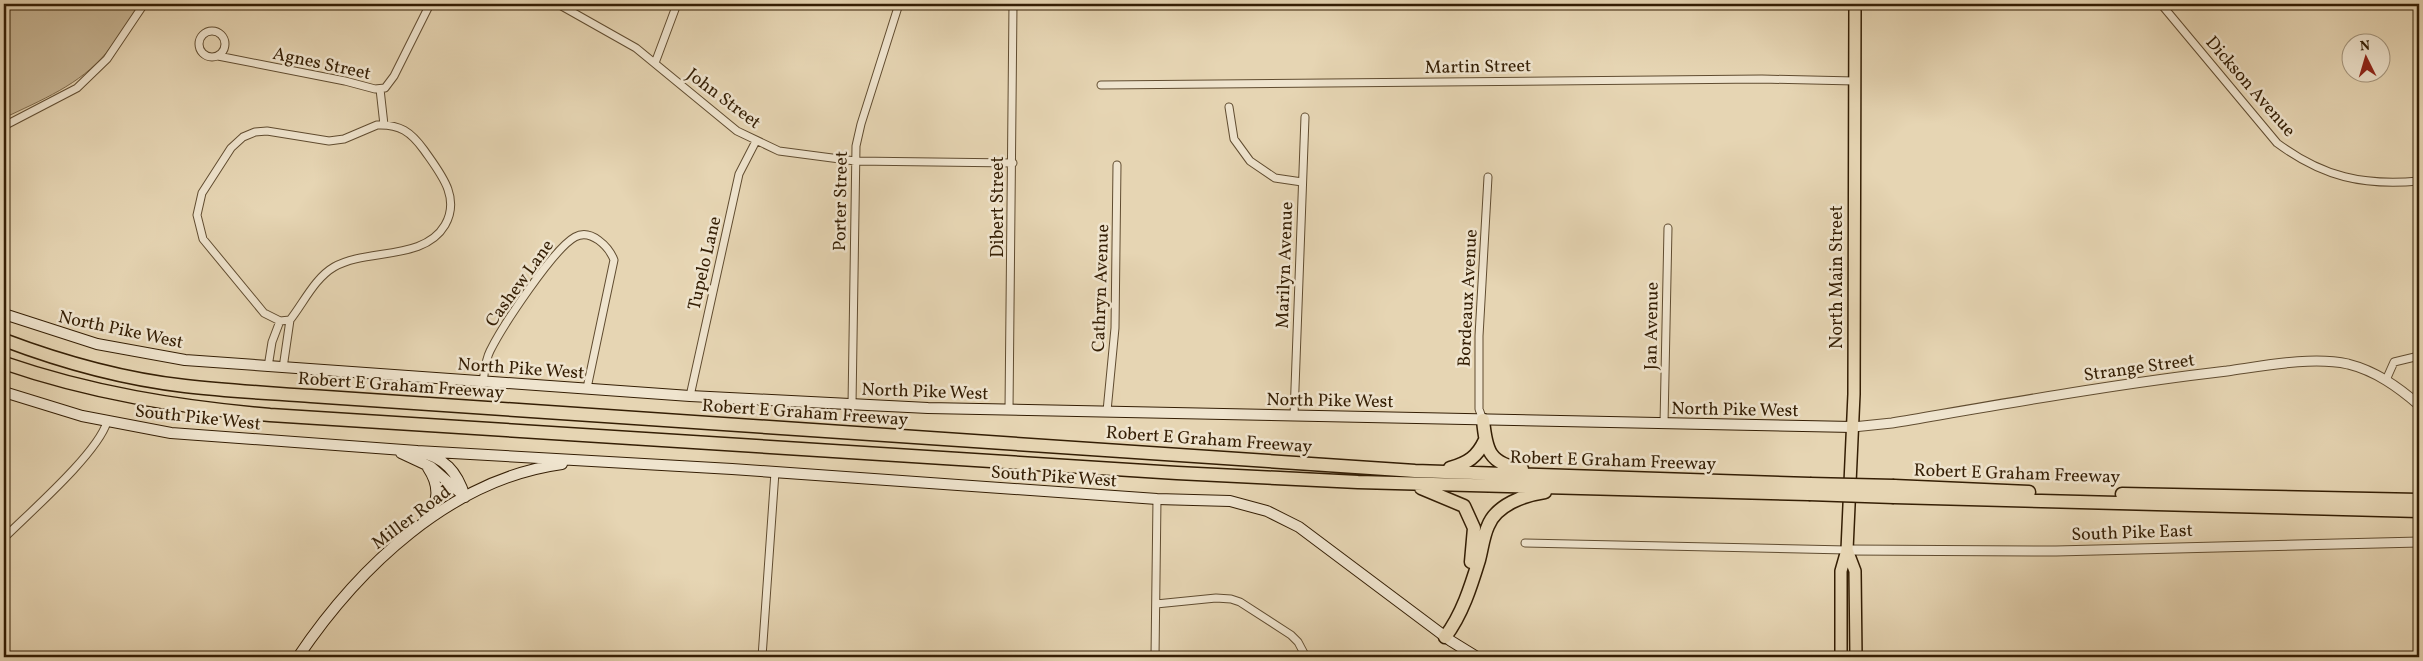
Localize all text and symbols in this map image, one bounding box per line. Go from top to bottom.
street label: Dickson Avenue [2199,31,2301,143]
north arrow [2340,32,2390,82]
text: N [2359,37,2371,56]
street label: Agnes Street [270,42,373,87]
street label: Martin Street [1425,54,1532,81]
street label: John Street [681,63,766,136]
street label: Porter Street [828,151,855,251]
street label: Dibert Street [986,156,1011,258]
street label: Marilyn Avenue [1271,201,1300,329]
street label: North Main Street [1825,205,1850,349]
street label: Tupelo Lane [683,214,728,313]
street label: Cathryn Avenue [1087,224,1116,352]
street label: Bordeaux Avenue [1452,229,1485,368]
street label: Cashew Lane [480,235,561,333]
street label: Jan Avenue [1639,282,1666,370]
street label: North Pike West [56,305,186,356]
street label: Strange Street [2082,348,2196,389]
street label: North Pike West [457,353,585,386]
street label: Robert E Graham Freeway [297,367,505,406]
street label: North Pike West [861,378,989,407]
street label: North Pike West [1266,388,1394,415]
street label: Robert E Graham Freeway [701,394,909,433]
street label: North Pike West [1671,397,1799,424]
street label: South Pike West [134,399,262,438]
street label: Robert E Graham Freeway [1105,421,1313,460]
street label: Robert E Graham Freeway [1509,445,1717,478]
street label: Robert E Graham Freeway [1913,458,2121,491]
street label: South Pike West [990,461,1118,494]
street label: Miller Road [367,480,457,556]
street label: South Pike East [2071,519,2193,548]

